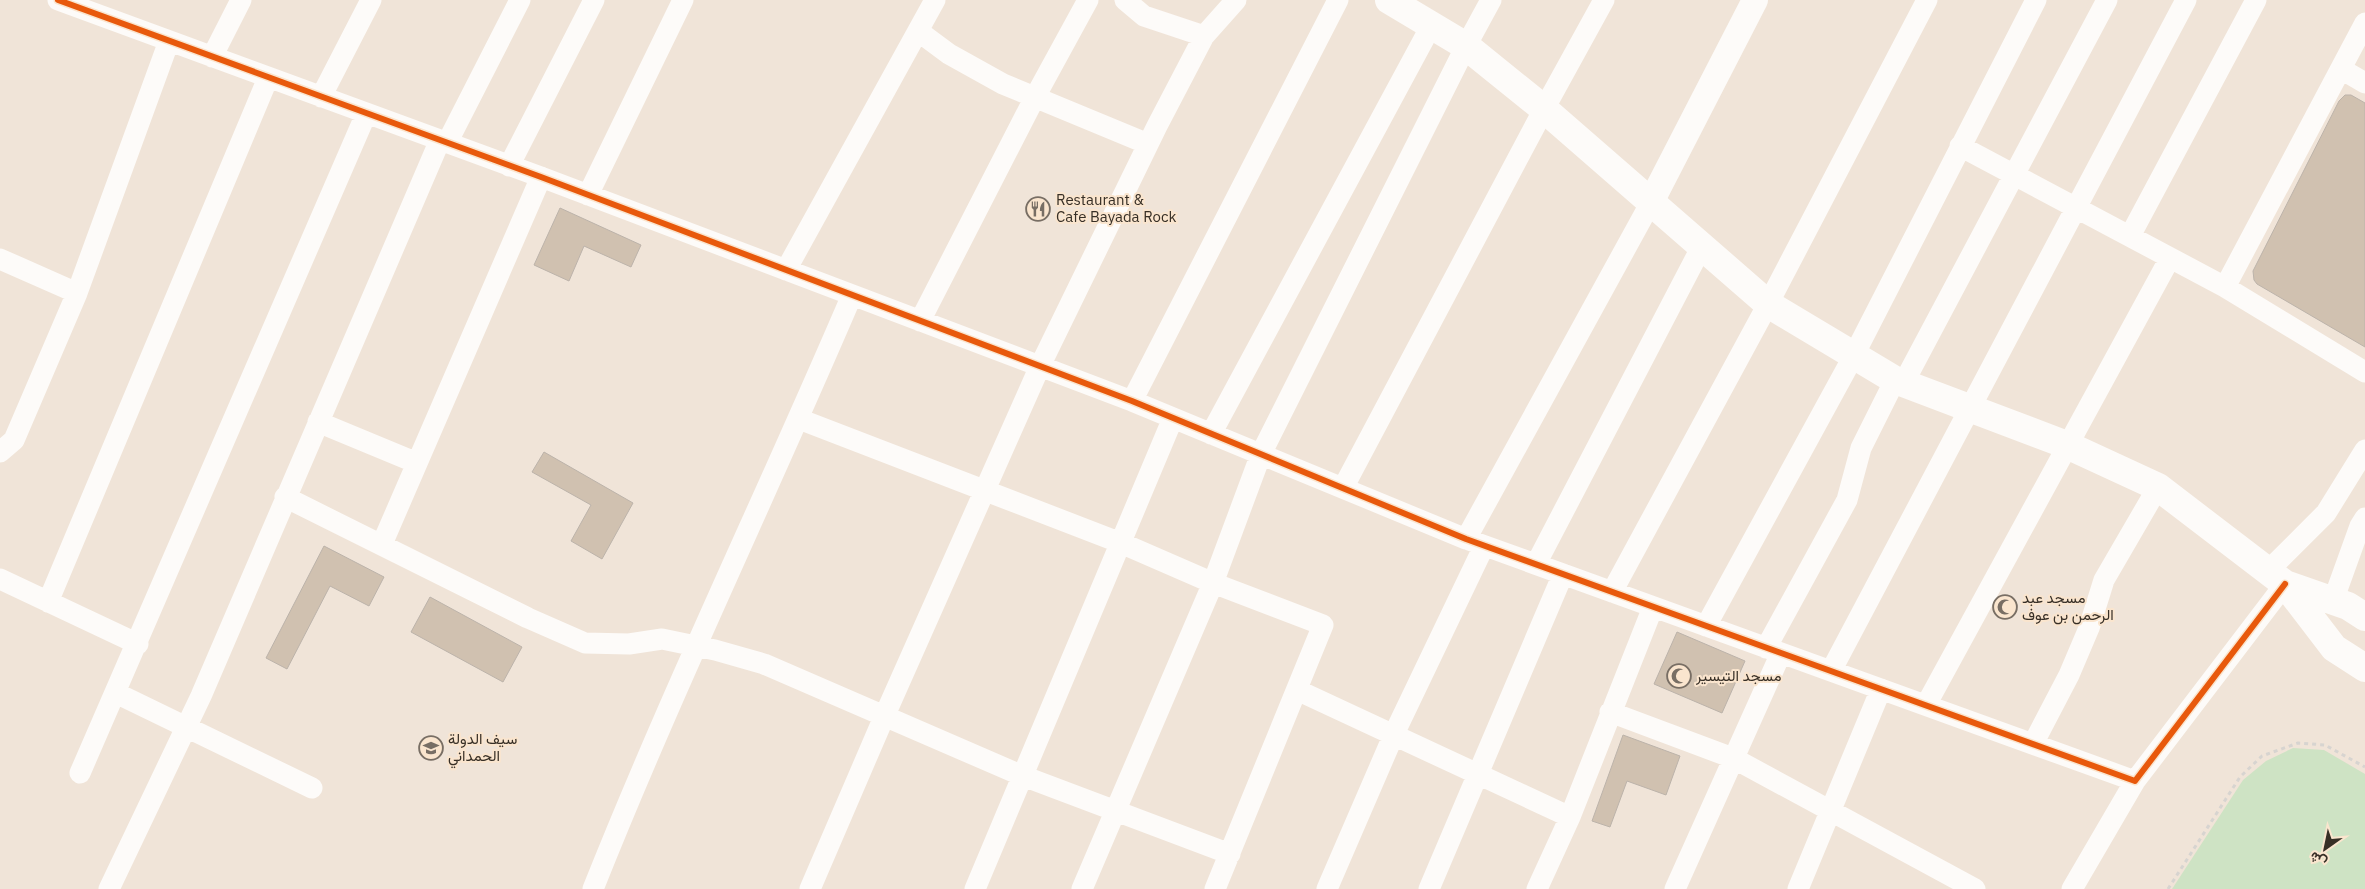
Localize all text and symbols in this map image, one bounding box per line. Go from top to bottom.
place label: Restaurant & Cafe Bayada Rock [1056,190,1176,226]
restaurant icon: Restaurant & Cafe Bayada Rock [1025,196,1051,222]
place label: مسجد عبد الرحمن بن عوف [2022,588,2114,625]
mosque icon: مسجد عبد الرحمن بن عوف [1992,594,2018,620]
mosque icon: مسجد التيسير [1666,663,1692,689]
place label: مسجد التيسير [1695,666,1781,685]
place label: سيف الدولة الحمداني [448,729,517,769]
school or university icon: سيف الدولة الحمداني [418,735,444,761]
north arrow [2300,824,2350,874]
text: ش [2306,848,2330,872]

